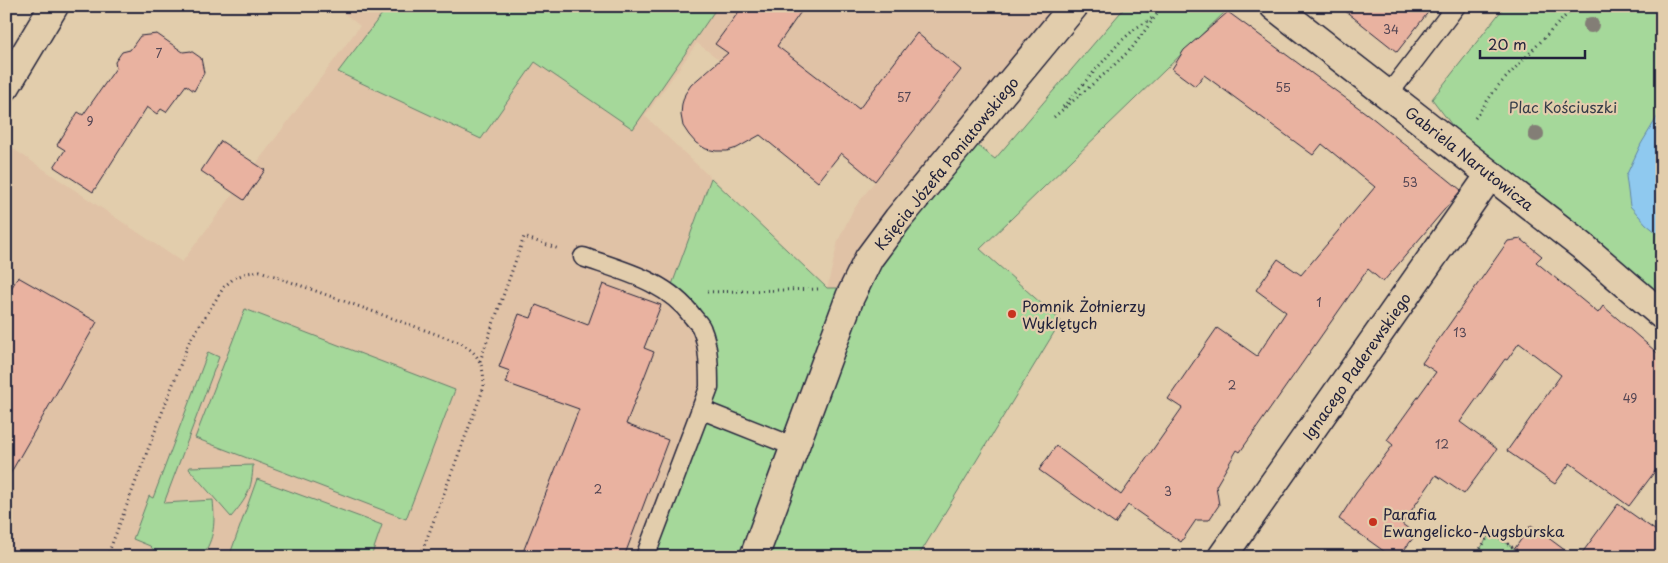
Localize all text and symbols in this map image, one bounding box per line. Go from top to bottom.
house number: 34 [1383,20,1399,38]
scale bar [1480,28,1586,60]
text: 20 m [1488,32,1527,55]
house number: 7 [156,44,163,62]
street label: Księcia Józefa Poniatowskiego [869,71,1023,255]
house number: 55 [1275,78,1291,96]
house number: 57 [897,88,911,106]
park label: Plac Kościuszki [1509,95,1617,118]
street label: Gabriela Narutowicza [1401,100,1540,216]
house number: 9 [86,112,94,130]
house number: 53 [1402,173,1418,191]
street label: Ignacego Paderewskiego [1296,288,1416,444]
house number: 1 [1316,293,1322,311]
place label: Pomnik Żołnierzy Wyklętych [1022,294,1146,334]
marker: Pomnik Żołnierzy Wyklętych [1006,308,1018,320]
house number: 13 [1453,323,1467,341]
house number: 2 [1228,376,1236,394]
house number: 49 [1623,389,1637,407]
house number: 12 [1435,435,1449,453]
house number: 2 [594,480,602,498]
house number: 3 [1164,482,1172,500]
place label: Parafia Ewangelicko-Augsburska [1383,502,1565,542]
marker: Parafia Ewangelicko-Augsburska [1367,516,1379,528]

